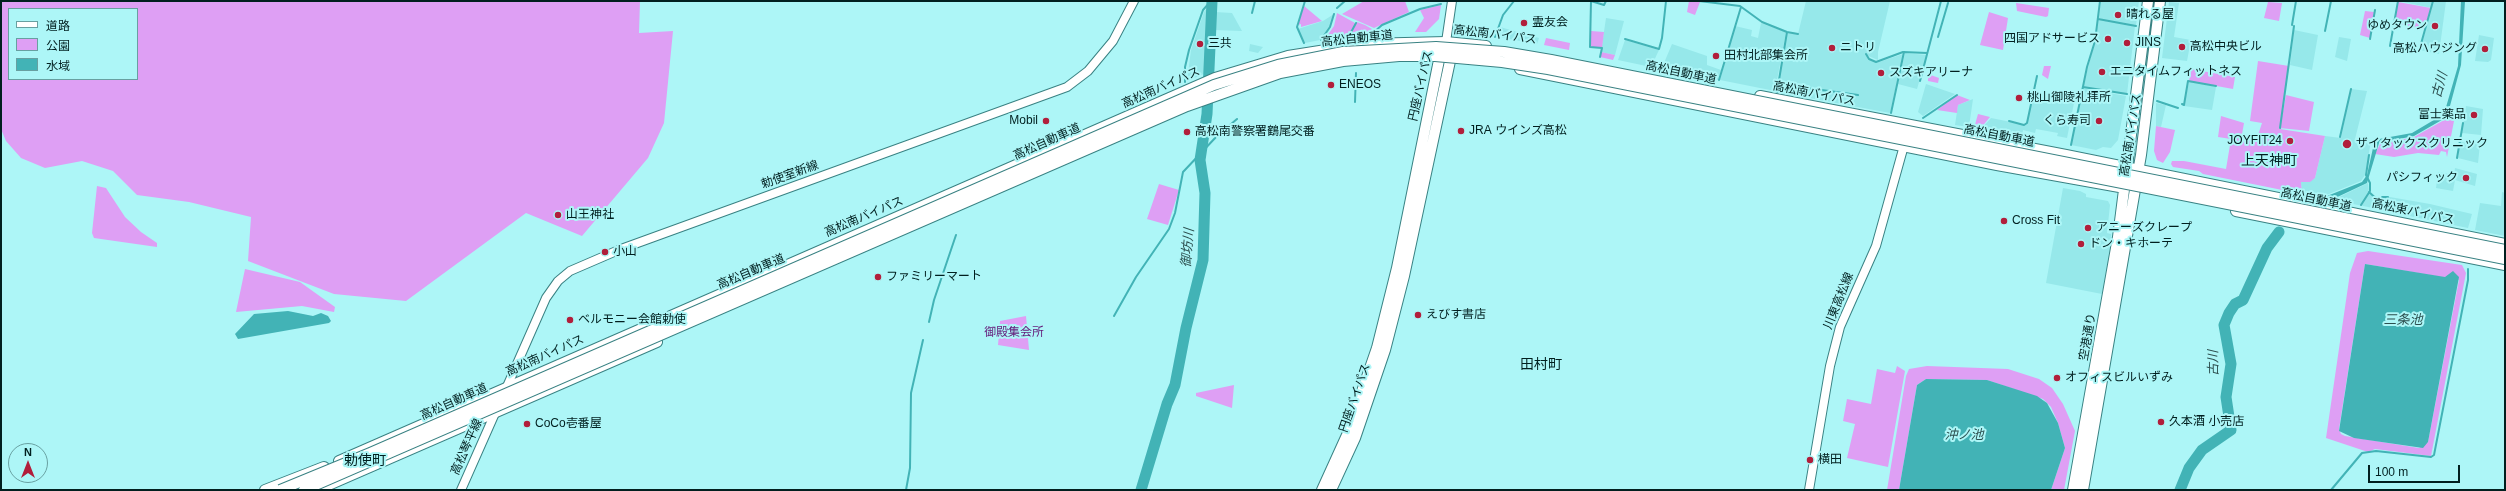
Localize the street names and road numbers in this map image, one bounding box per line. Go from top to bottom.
street label: 高松南バイパス [1452,23,1538,47]
street label: 高松自動車道 [1320,28,1394,50]
street label: 円座バイパス [1406,49,1436,123]
street label: 高松自動車道 [1644,58,1718,88]
street label: 高松南バイパス [1120,64,1202,112]
street label: 高松南バイパス [1771,79,1857,109]
street label: 高松南バイパス [2117,92,2145,178]
street label: 高松自動車道 [1011,121,1083,163]
street label: 高松自動車道 [1962,122,2036,150]
street label: 勅使室新線 [759,158,821,192]
street label: 高松自動車道 [2279,185,2353,215]
street label: 高松南バイパス [823,194,905,240]
street label: 高松東バイパス [2370,196,2456,228]
street label: 高松自動車道 [715,251,787,293]
street label: 川東高松線 [1821,270,1857,332]
street label: 空港通り [2077,312,2099,362]
street label: 高松南バイパス [504,332,586,380]
street label: 円座バイパス [1336,362,1374,434]
street label: 高松自動車道 [418,381,490,423]
street label: 高松琴平線 [448,417,486,477]

